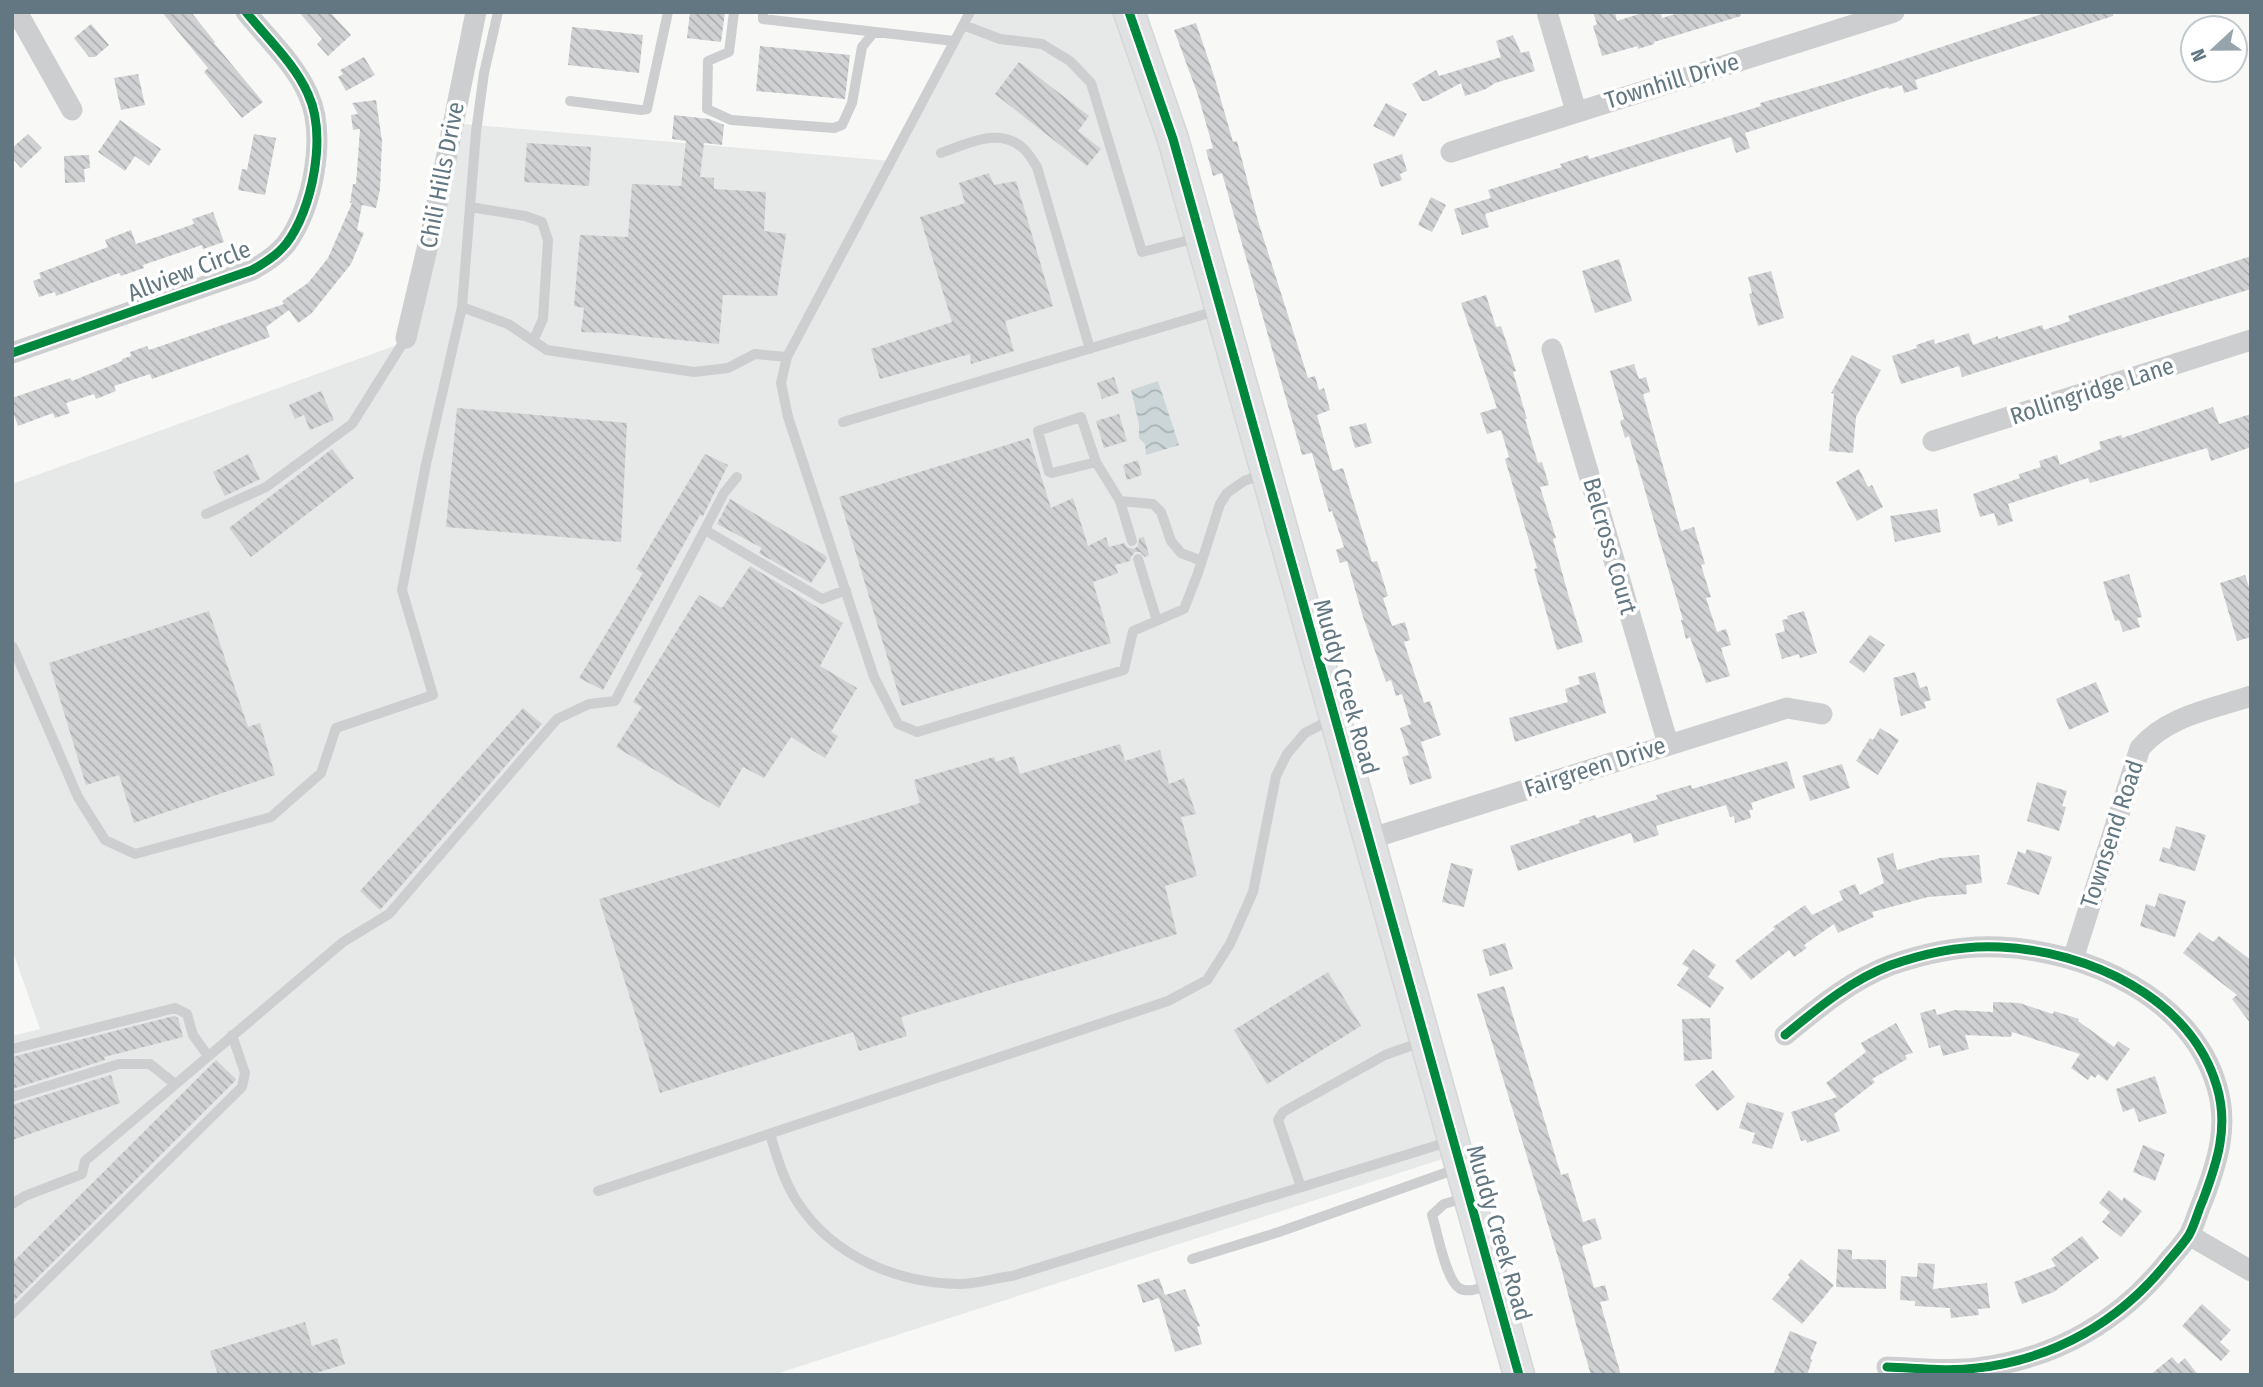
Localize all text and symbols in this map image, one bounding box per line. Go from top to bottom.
north arrow [2179,14,2249,84]
text: N [2186,46,2211,65]
street label: Townhill Drive [1602,47,1742,115]
street label: Chili Hills Drive [414,99,470,251]
street label: Allview Circle [124,235,254,307]
street label: Rollingridge Lane [2007,351,2177,431]
street label: Belcross Court [1577,474,1643,618]
street label: Muddy Creek Road [1308,596,1384,778]
street label: Fairgreen Drive [1521,731,1669,803]
street label: Townsend Road [2075,757,2149,911]
street label: Muddy Creek Road [1461,1142,1537,1324]

